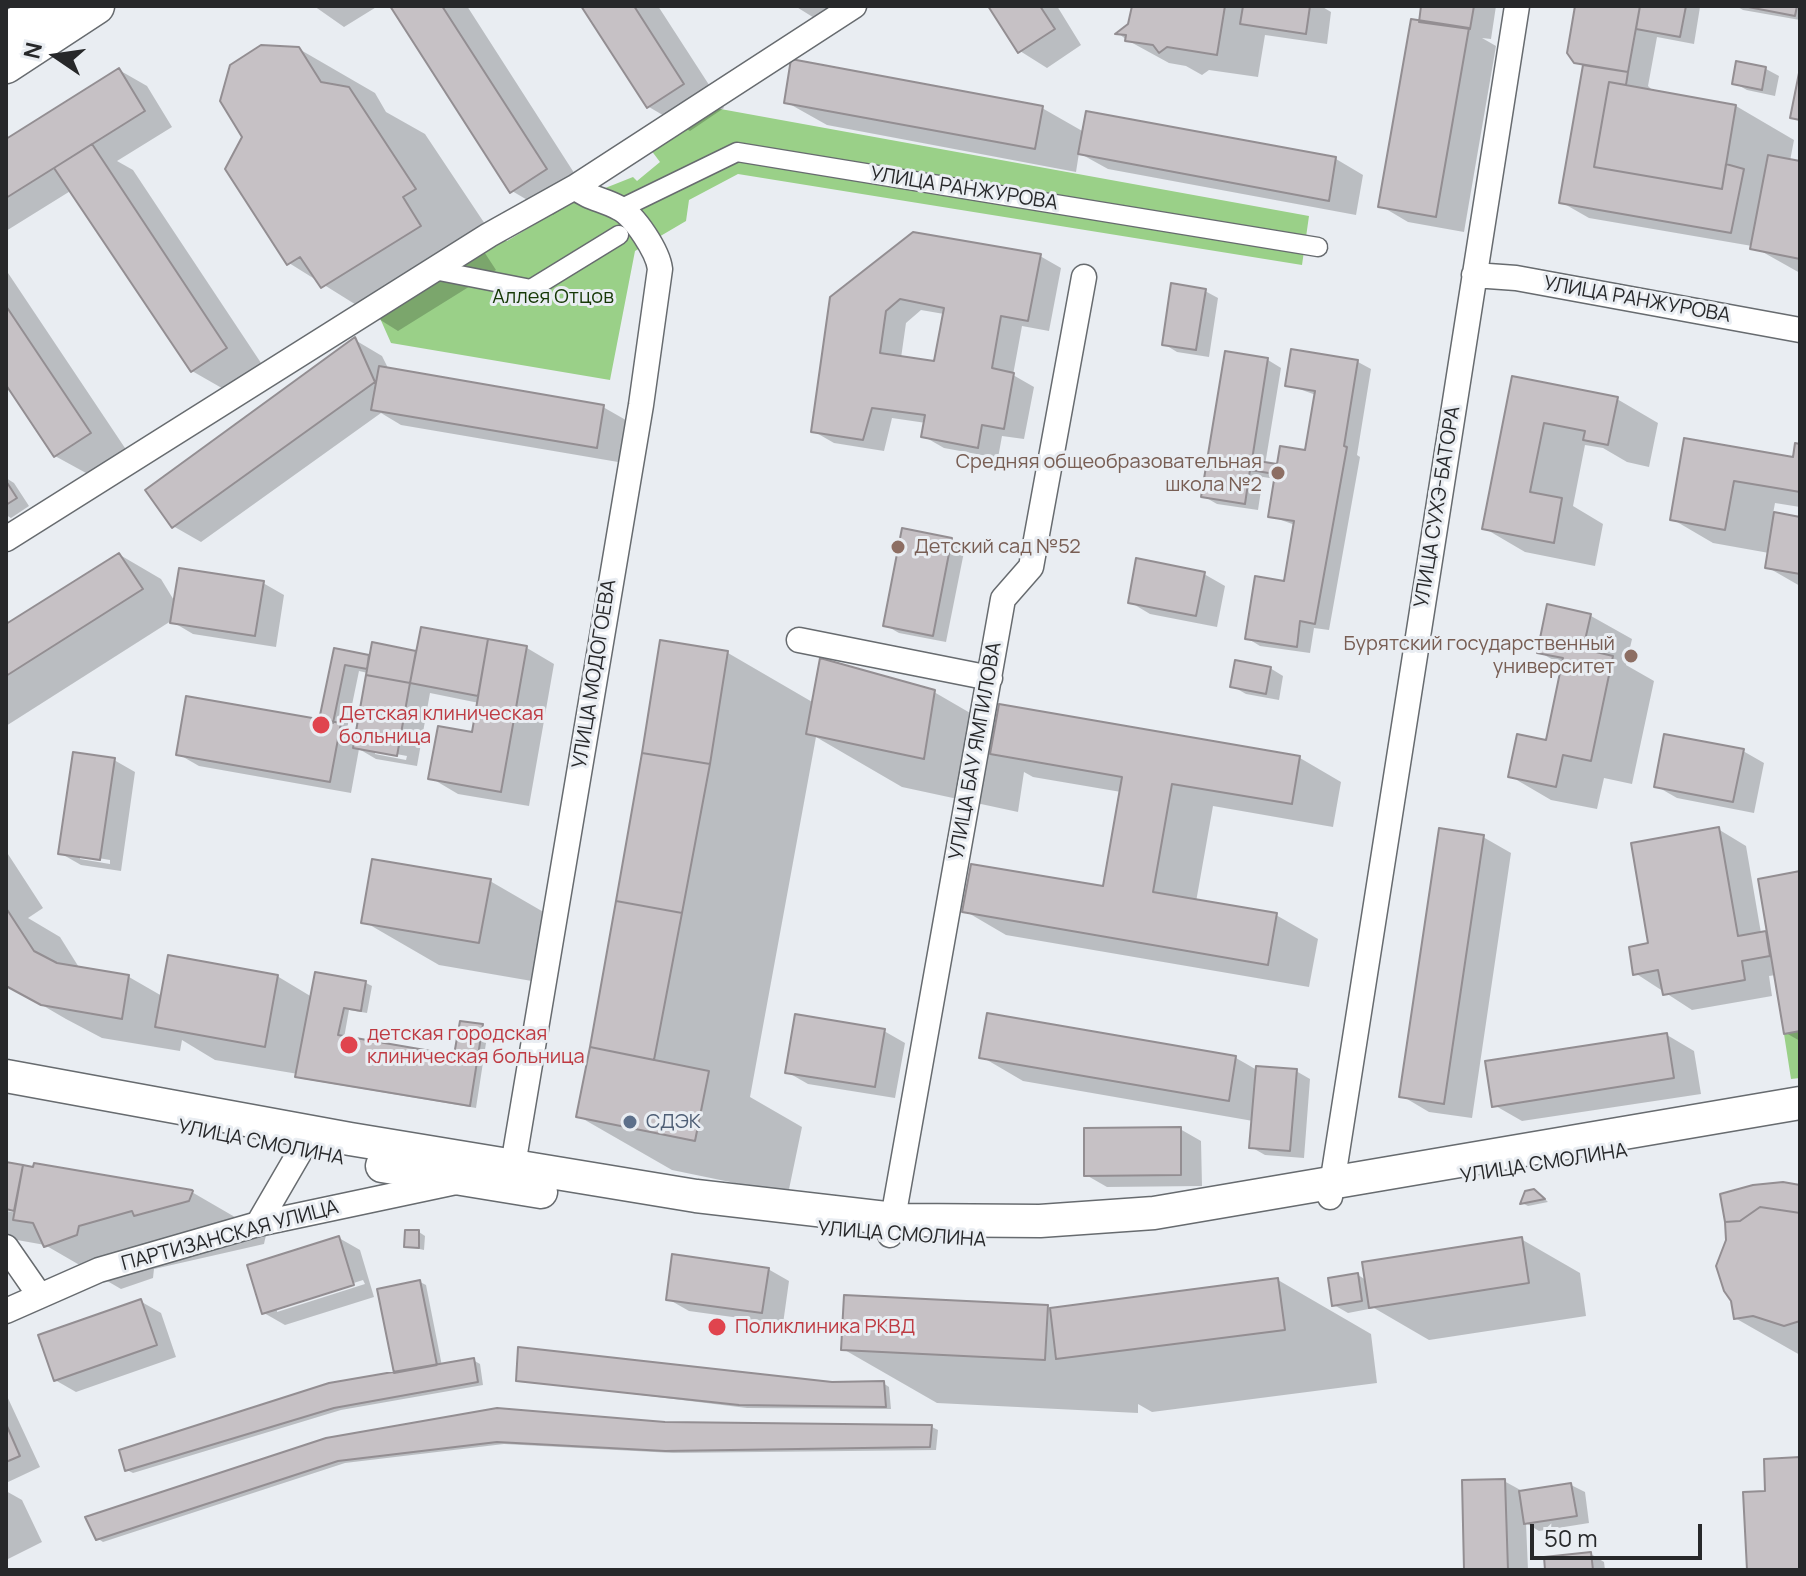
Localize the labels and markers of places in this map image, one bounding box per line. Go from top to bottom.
place label: Средняя общеобразовательная школа №2 [956,450,1262,497]
marker: Средняя общеобразовательная школа №2 [1269,464,1287,482]
place label: Детский сад №52 [914,535,1081,559]
marker: Детский сад №52 [889,538,907,556]
place label: Бурятский государственный университет [1343,632,1615,679]
marker: Бурятский государственный университет [1622,647,1640,665]
place label: Детская клиническая больница [339,702,544,749]
marker: Детская клиническая больница [310,714,332,736]
place label: детская городская клиническая больница [367,1022,585,1069]
marker: детская городская клиническая больница [338,1034,360,1056]
place label: СДЭК [646,1110,701,1134]
marker: СДЭК [621,1113,639,1131]
place label: Поликлиника РКВД [735,1315,915,1339]
marker: Поликлиника РКВД [706,1316,728,1338]

